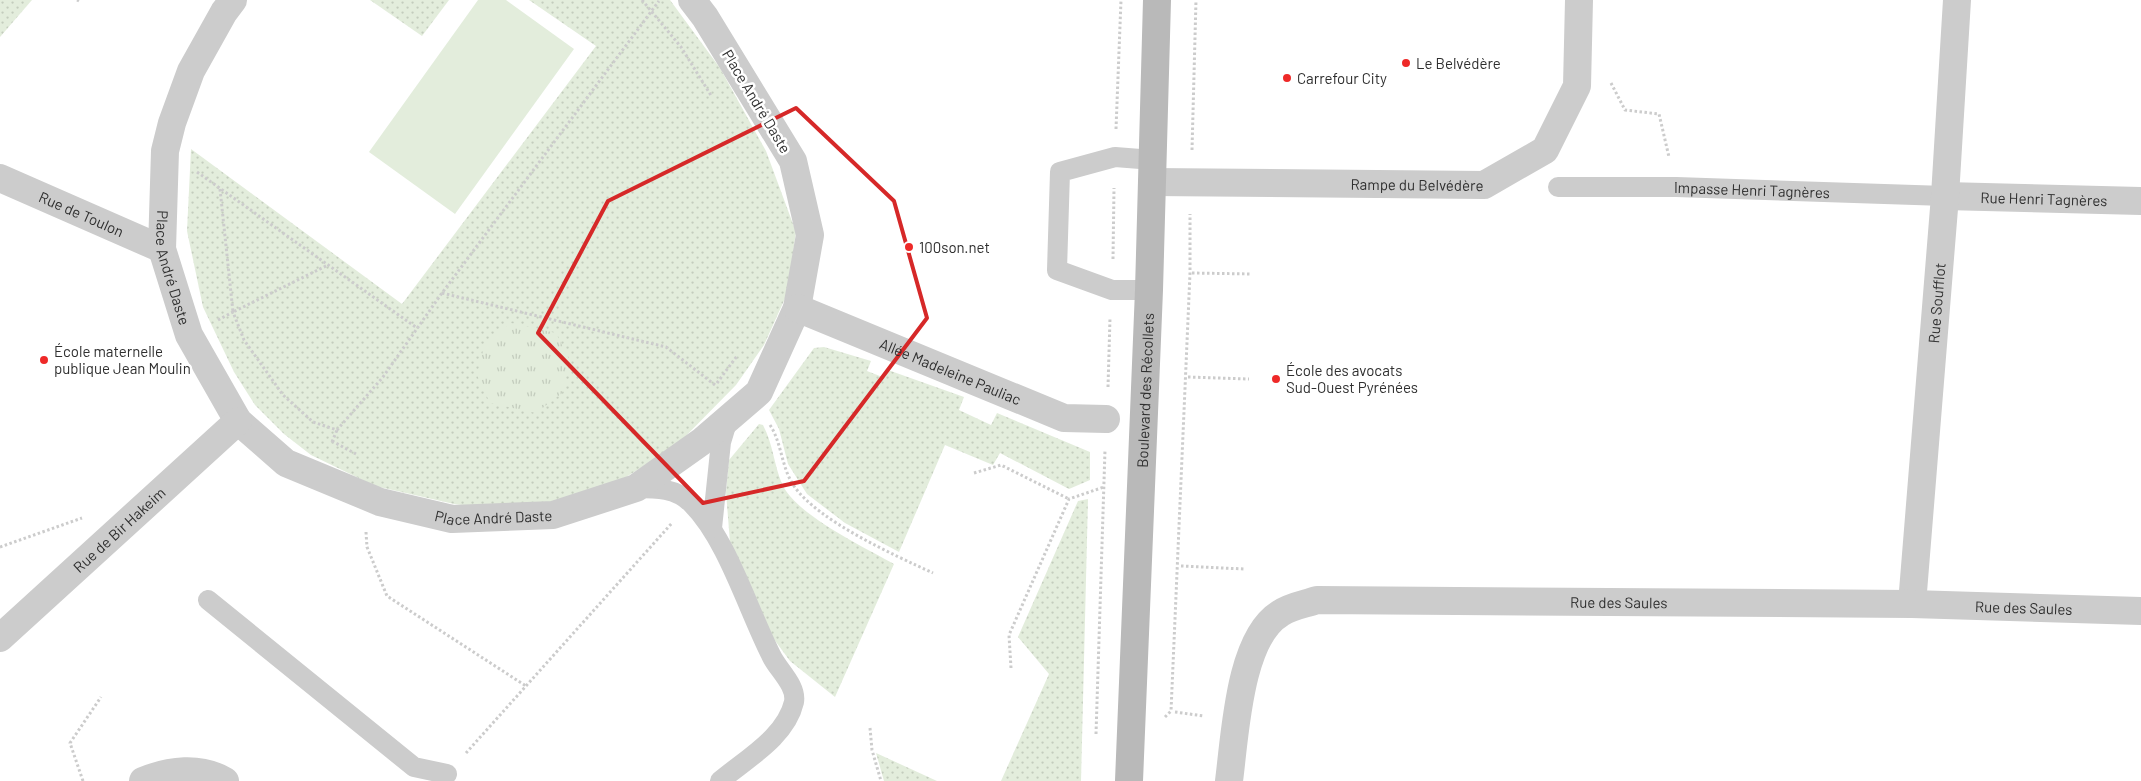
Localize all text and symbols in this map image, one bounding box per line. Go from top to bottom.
street label: Place André Daste [719,46,795,156]
place label: Le Belvédère [1416,54,1501,72]
marker: Le Belvédère [1400,57,1412,69]
place label: Carrefour City [1297,69,1387,87]
marker: Carrefour City [1281,72,1293,84]
street label: Rampe du Belvédère [1350,175,1484,194]
street label: Impasse Henri Tagnères [1674,178,1830,201]
street label: Rue de Toulon [36,187,127,240]
street label: Rue Henri Tagnères [1980,188,2108,209]
street label: Place André Daste [153,210,194,327]
place label: 100son.net [919,238,990,256]
marker: 100son.net [903,241,915,253]
street label: Rue Soufflot [1924,262,1949,344]
street label: Boulevard des Récollets [1133,312,1157,468]
street label: Allée Madeleine Pauliac [877,334,1024,408]
place label: École maternelle publique Jean Moulin [54,342,191,377]
marker: École maternelle publique Jean Moulin [38,354,50,366]
place label: École des avocats Sud-Ouest Pyrénées [1286,361,1418,396]
marker: École des avocats Sud-Ouest Pyrénées [1270,373,1282,385]
street label: Rue de Bir Hakeim [69,483,169,576]
street label: Place André Daste [433,506,553,528]
street label: Rue des Saules [1570,593,1668,611]
street label: Rue des Saules [1975,597,2073,618]

